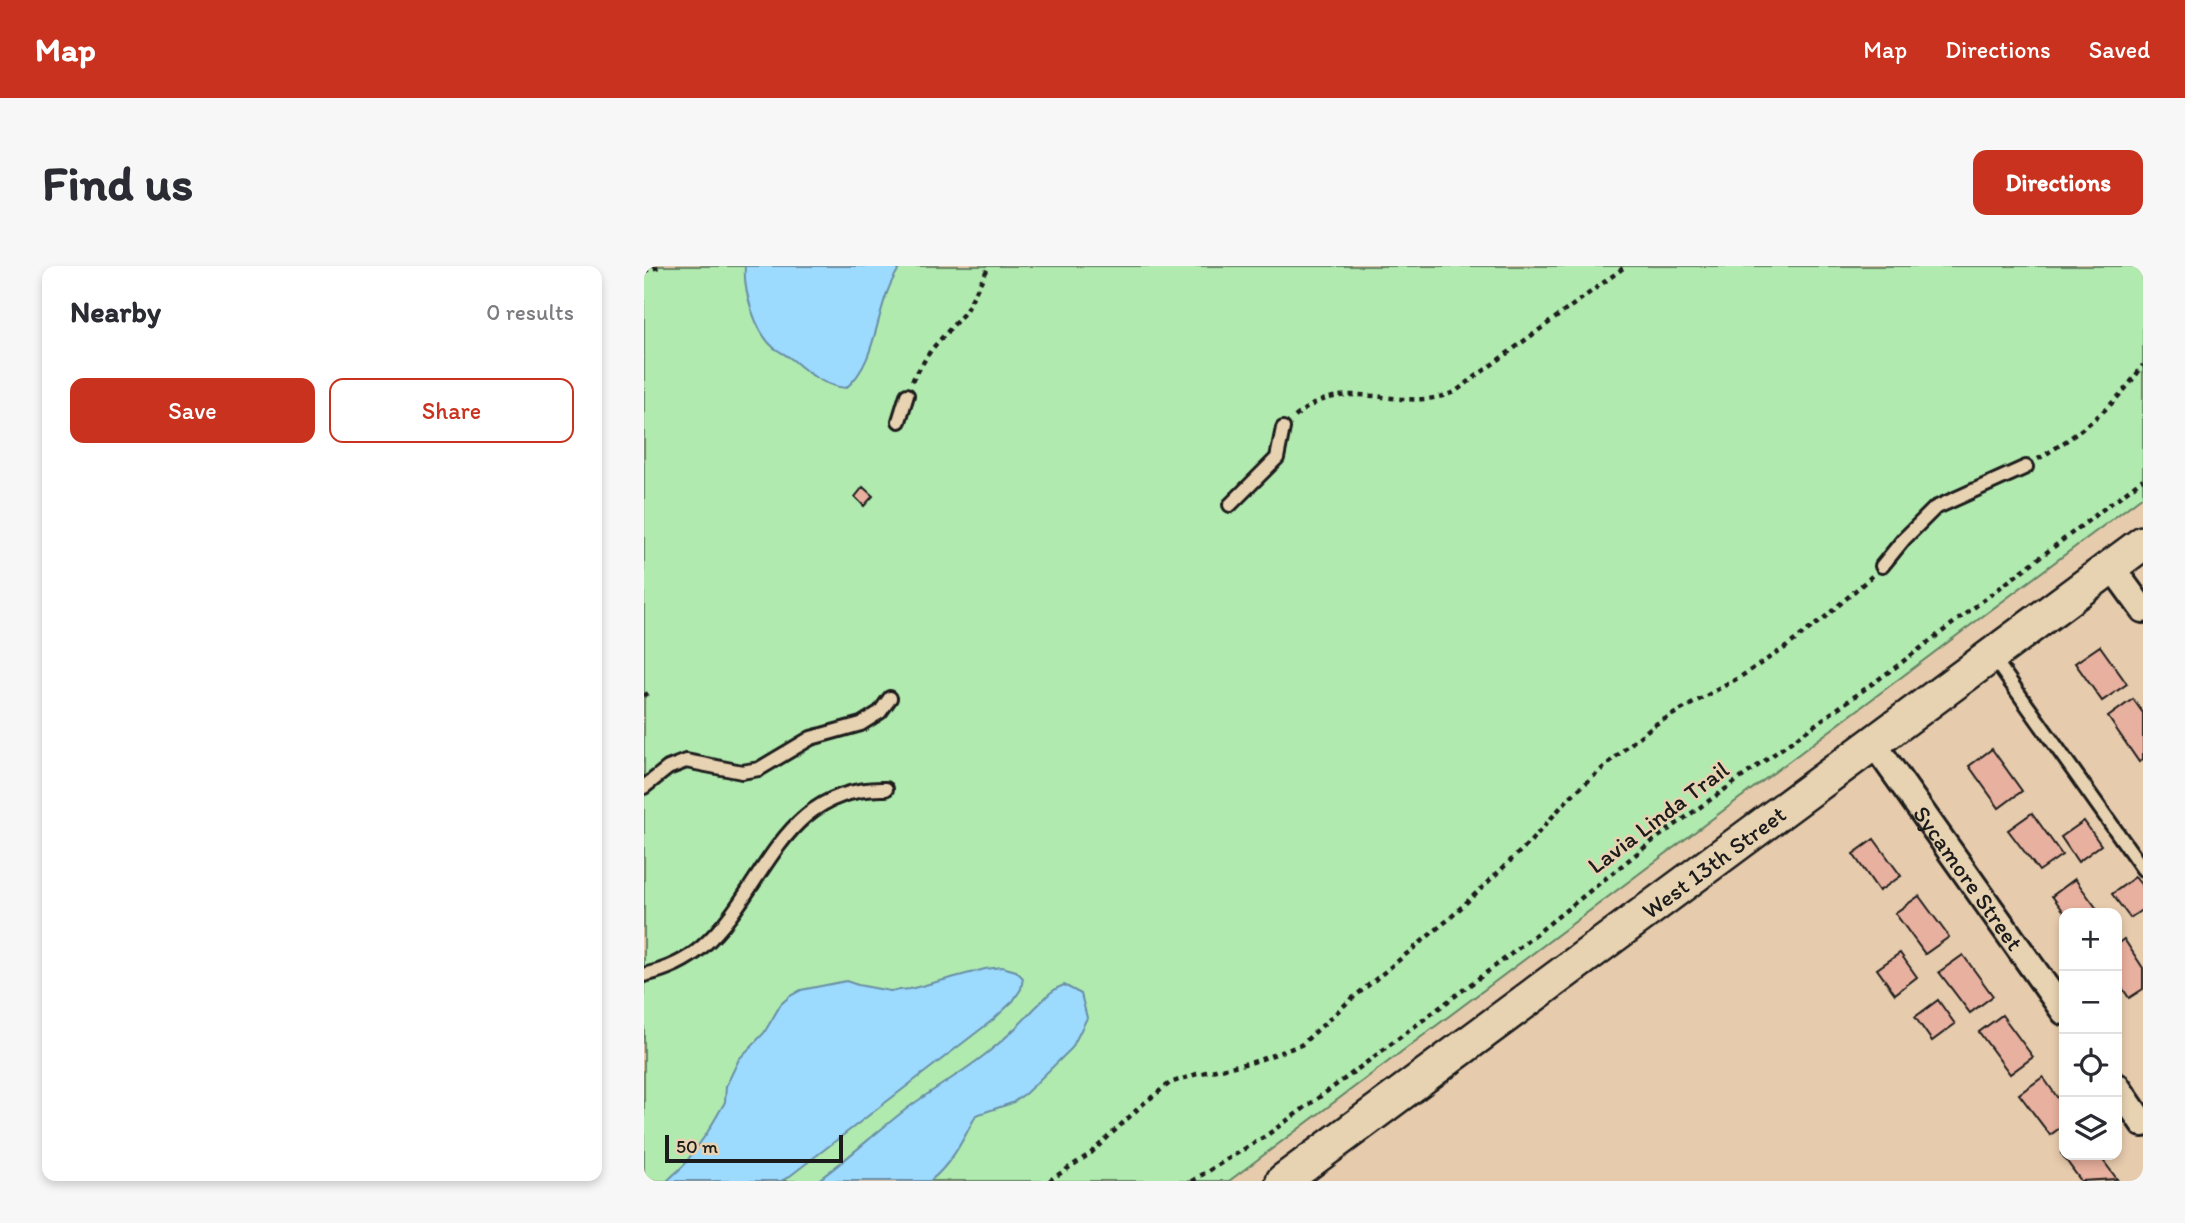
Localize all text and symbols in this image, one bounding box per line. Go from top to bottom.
text: Map [35,30,96,69]
text: Map [1863,35,1907,64]
text: Directions [1945,35,2051,64]
text: Saved [2089,35,2150,64]
button: Directions [1973,150,2143,215]
text: Find us [42,153,193,212]
text: Nearby [70,293,161,330]
text: 0 results [486,298,574,326]
button: Save [70,378,315,443]
button: Share [329,378,574,443]
street label: Lavia Linda Trail [1582,754,1735,880]
street label: West 13th Street [1636,799,1791,924]
street label: Sycamore Street [1908,800,2030,956]
map controls [2059,908,2122,1160]
button: + [2059,908,2122,971]
button: − [2059,971,2122,1034]
button: locate [2059,1034,2122,1097]
button: layers [2059,1097,2122,1160]
scale bar [665,1132,844,1164]
text: 50 m [676,1135,718,1158]

